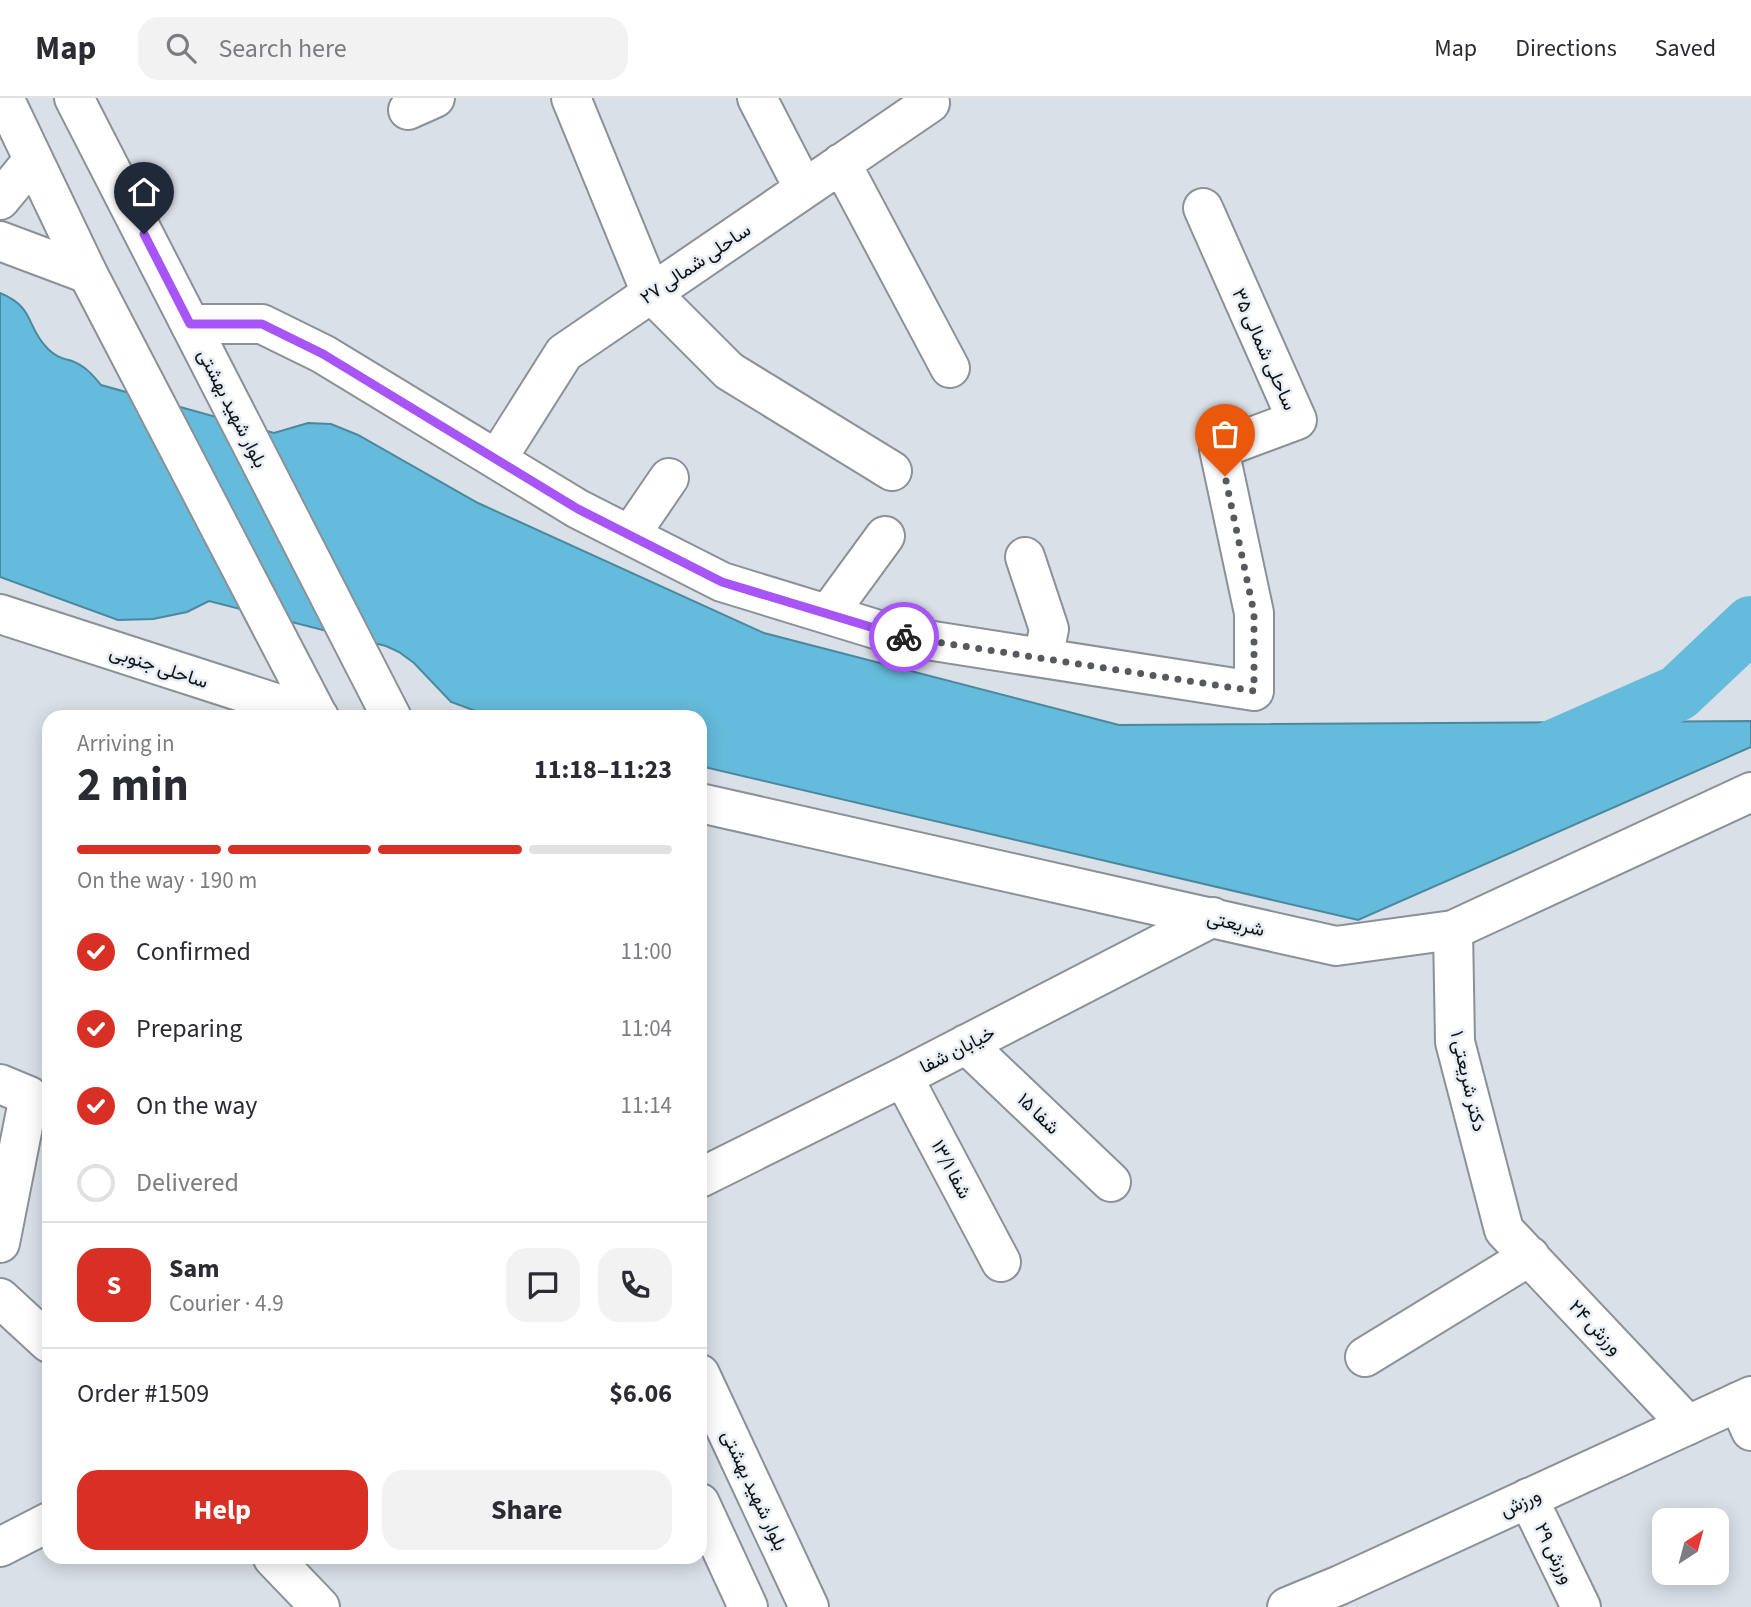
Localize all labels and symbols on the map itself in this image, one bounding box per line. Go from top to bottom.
pin [114,162,174,234]
street label: ساحلی شمالی ۲۷ [635,217,757,311]
street label: ساحلی شمالی ۳۵ [1225,284,1303,415]
street label: بلوار شهید بهشتی [190,345,273,473]
pin [1195,404,1255,476]
courier [869,602,939,672]
street label: ساحلی جنوبی [106,639,211,696]
street label: شریعتی [1204,905,1267,944]
street label: خیابان شفا [915,1020,1000,1081]
street label: دکتر شریعتی ۱ [1443,1028,1492,1134]
street label: شفا ۱۵ [1011,1087,1065,1141]
street label: شفا ۱۳/۱ [924,1135,977,1204]
street label: ورزش ۲۴ [1562,1294,1628,1362]
street label: بلوار شهید بهشتی [714,1426,793,1555]
street label: ورزش [1496,1482,1545,1524]
north arrow [1652,1508,1729,1586]
street label: ورزش ۲۹ [1527,1519,1580,1589]

